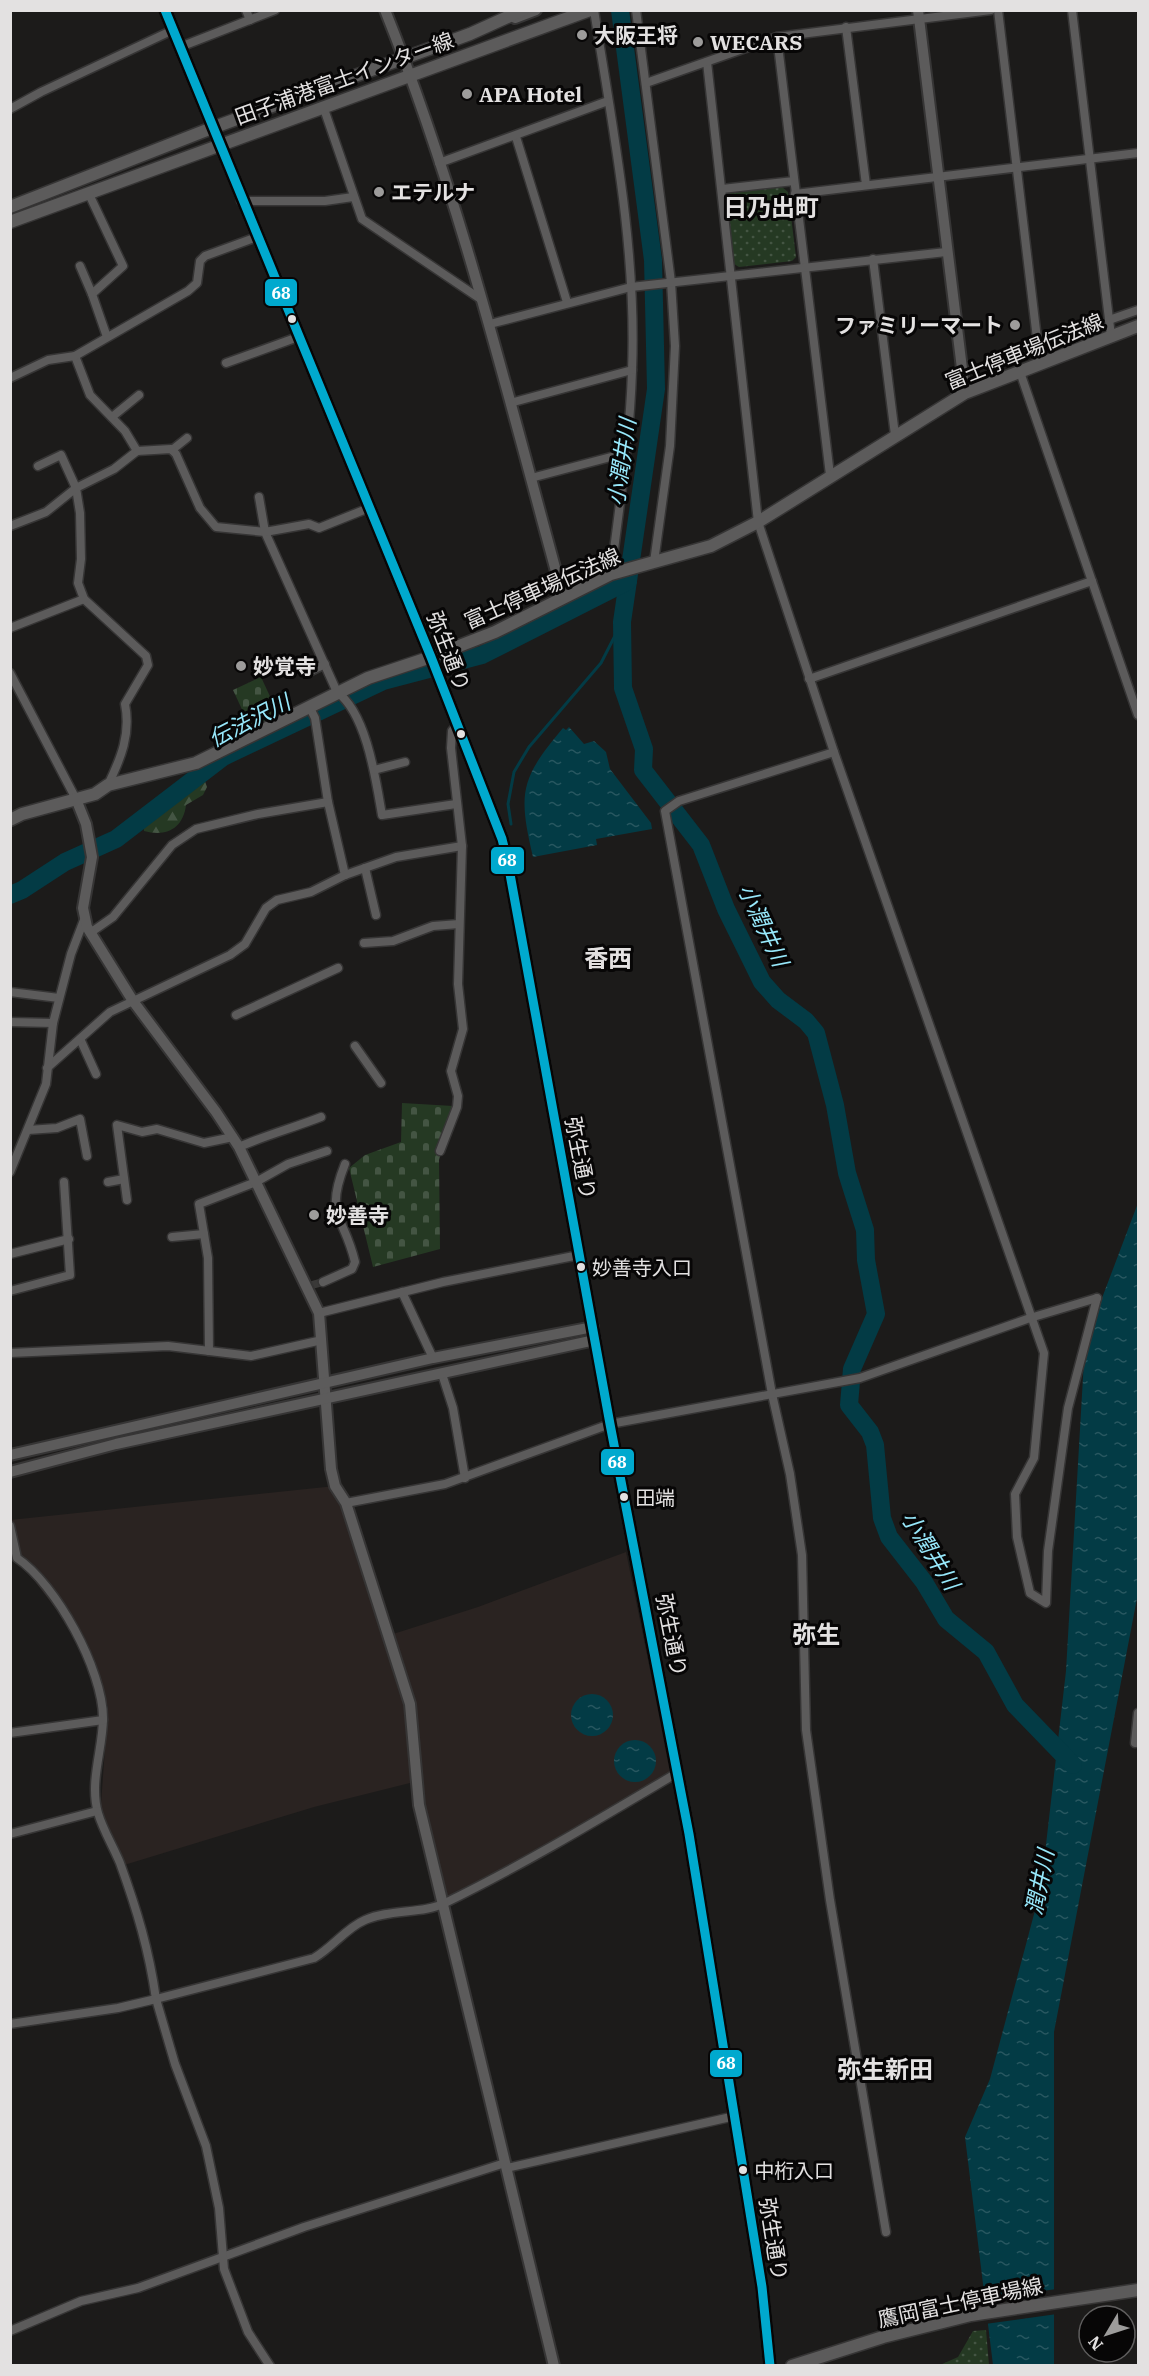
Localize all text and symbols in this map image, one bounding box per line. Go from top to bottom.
place label: 大阪王将 [594,21,678,49]
street label: 田子浦港富士インター線 [231,25,457,131]
marker: 大阪王将 [575,28,589,42]
place label: WECARS [710,28,802,56]
marker: WECARS [691,35,705,49]
place label: APA Hotel [479,80,582,108]
marker: APA Hotel [460,87,474,101]
place label: エテルナ [391,178,475,206]
marker: エテルナ [372,185,386,199]
district label: 日乃出町 [723,191,819,223]
line badge: 68 [264,278,298,307]
text: 68 [271,283,291,303]
street label: 富士停車場伝法線 [941,307,1107,395]
place label: ファミリーマート [835,311,1003,339]
unlabelled marker [286,313,298,325]
marker: ファミリーマート [1008,318,1022,332]
water label: 小潤井川 [601,414,642,508]
street label: 富士停車場伝法線 [460,541,624,635]
street label: 弥生通り [421,607,477,695]
place label: 妙覚寺 [253,652,316,680]
marker: 妙覚寺 [234,659,248,673]
water label: 伝法沢川 [203,686,297,753]
unlabelled marker [455,728,467,740]
line badge: 68 [490,846,525,875]
text: 68 [497,850,517,870]
water label: 小潤井川 [732,879,797,973]
district label: 香西 [584,942,632,974]
street label: 弥生通り [559,1114,603,1202]
place label: 妙善寺 [326,1201,389,1229]
marker: 妙善寺 [307,1208,321,1222]
place label: 妙善寺入口 [592,1254,692,1281]
marker: 妙善寺入口 [575,1261,587,1273]
line badge: 68 [600,1448,635,1476]
text: 68 [607,1452,627,1472]
place label: 田端 [635,1484,675,1511]
marker: 田端 [618,1491,630,1503]
water label: 小潤井川 [895,1505,968,1597]
street label: 弥生通り [650,1591,694,1679]
district label: 弥生 [792,1618,840,1650]
water label: 潤井川 [1018,1845,1060,1917]
line badge: 68 [709,2049,743,2078]
text: 68 [716,2053,736,2073]
district label: 弥生新田 [837,2053,933,2085]
place label: 中桁入口 [754,2157,834,2184]
marker: 中桁入口 [737,2164,749,2176]
street label: 弥生通り [754,2195,794,2283]
street label: 鷹岡富士停車場線 [875,2271,1045,2333]
north arrow [1077,2304,1137,2364]
text: N [1084,2332,1107,2355]

